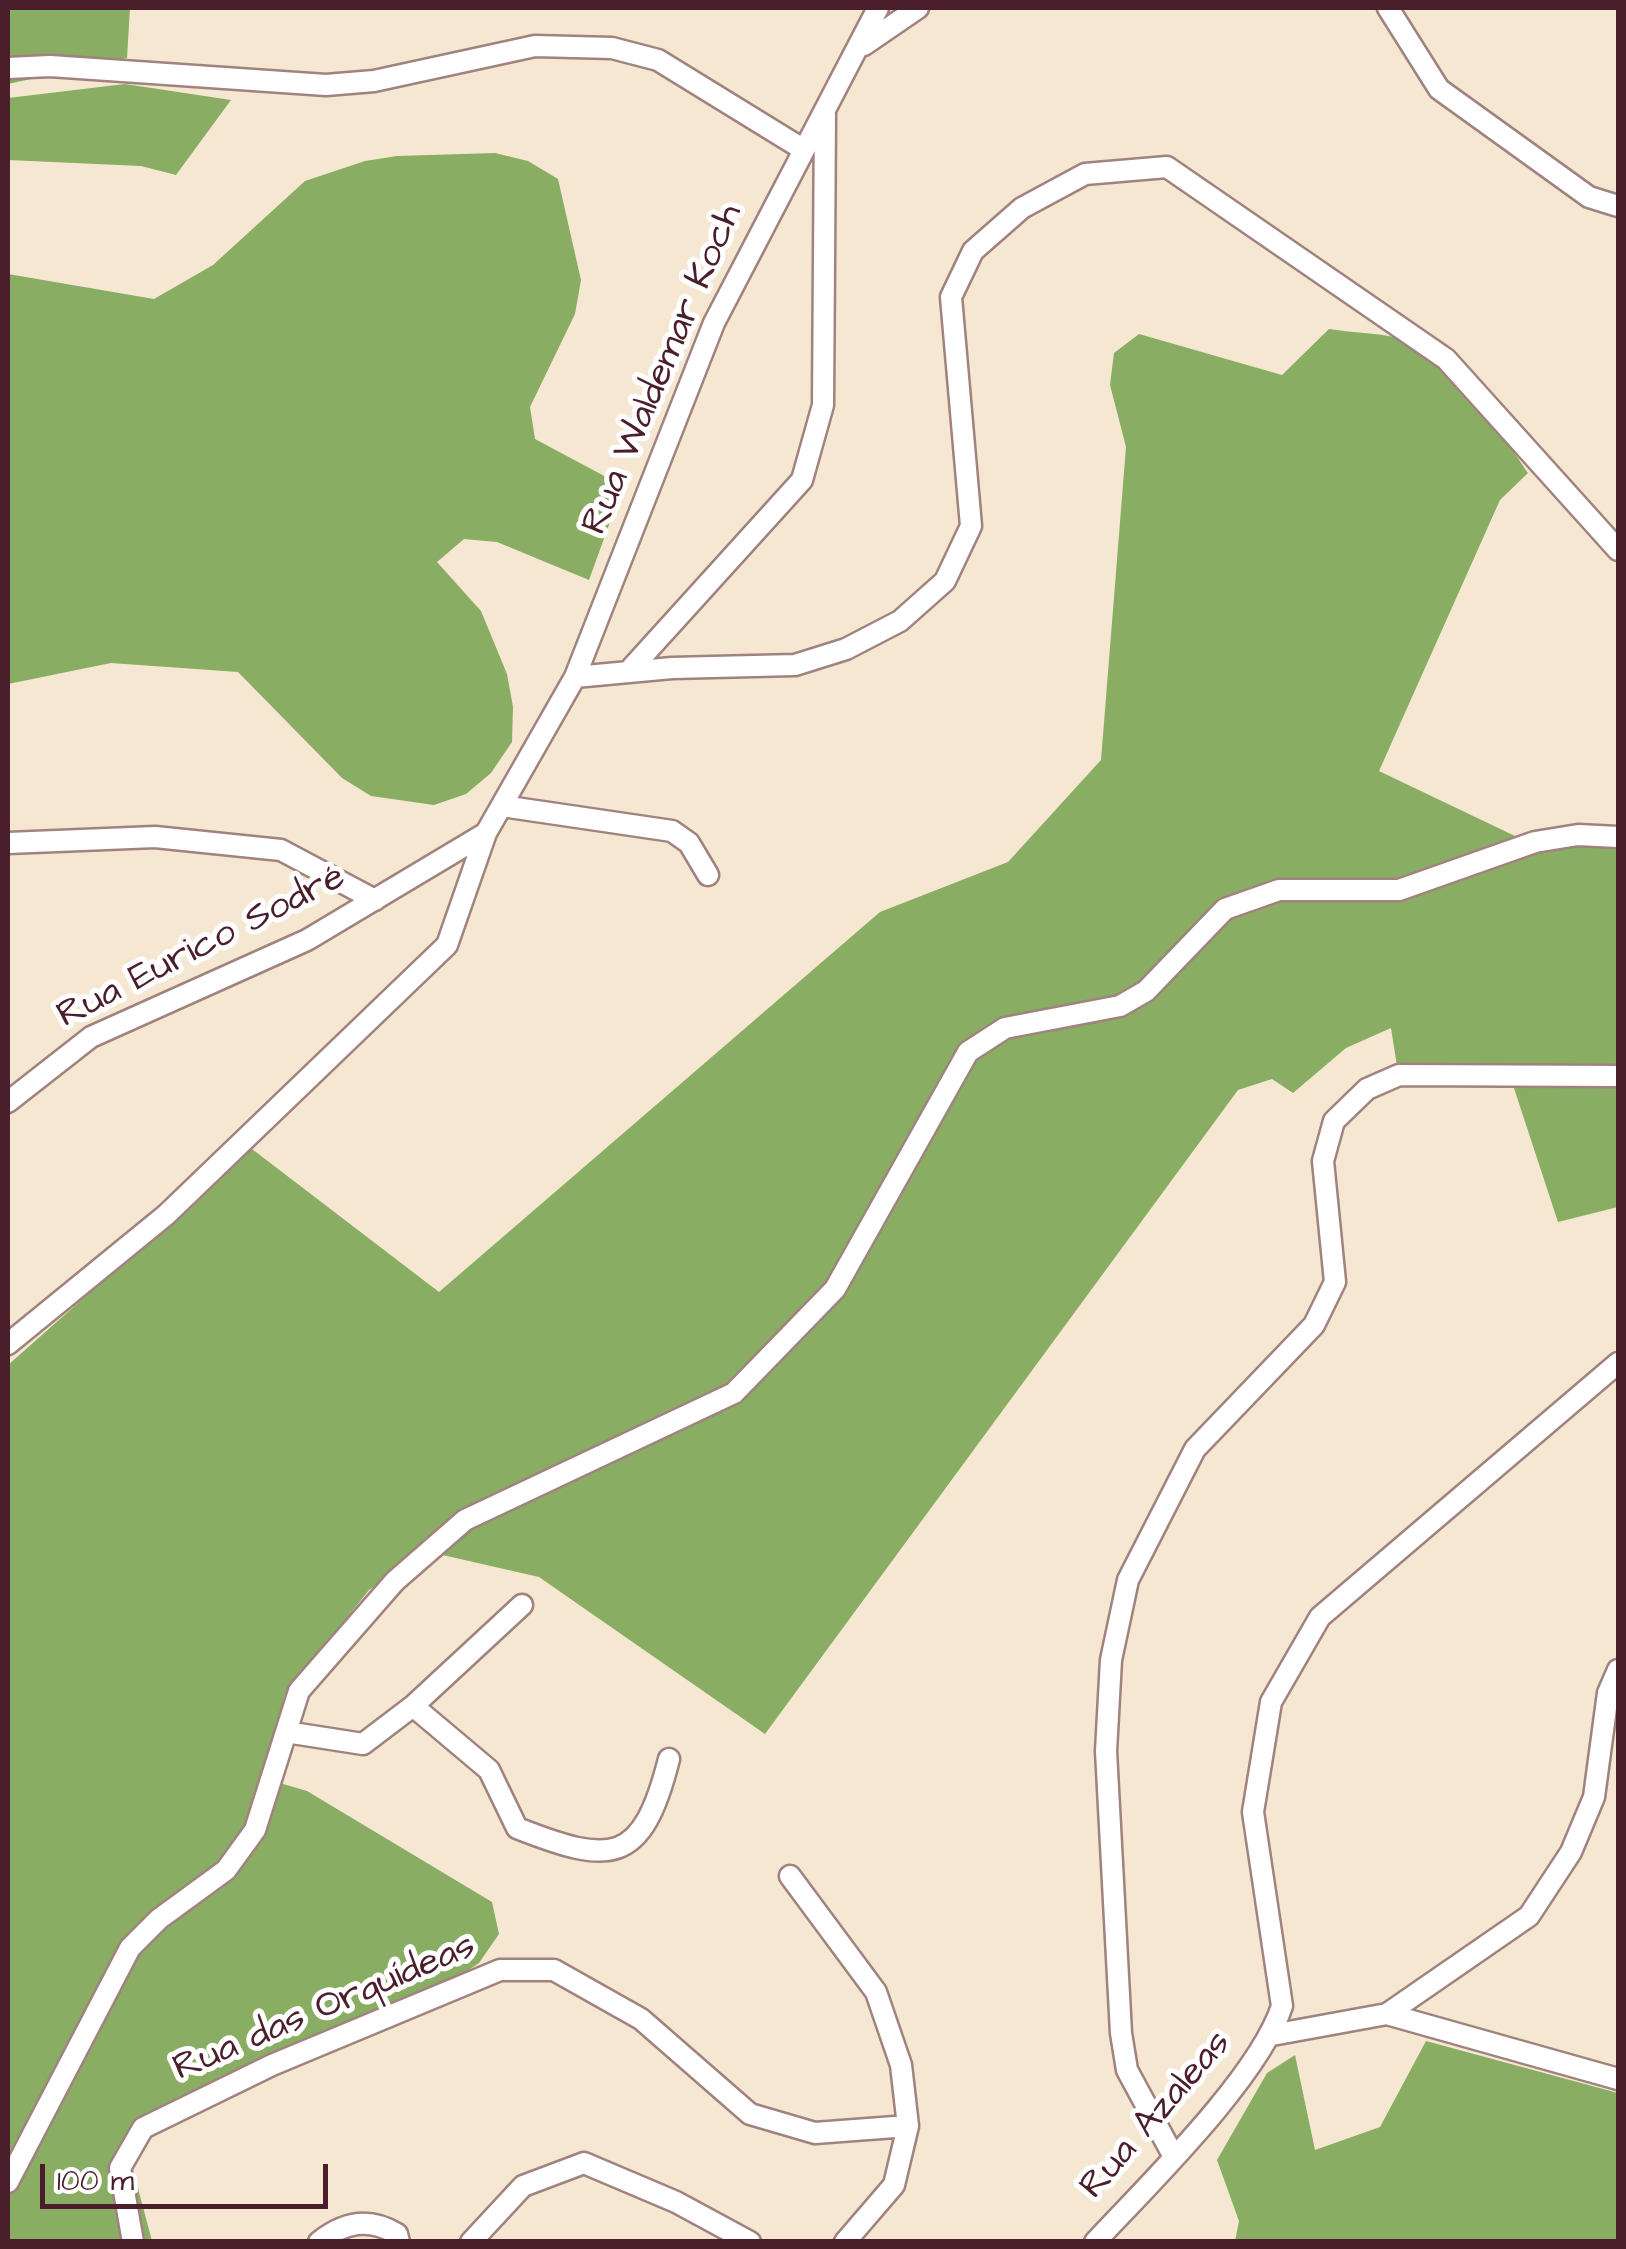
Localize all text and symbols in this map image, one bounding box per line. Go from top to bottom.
street label: Rua Waldemar Koch [574,198,754,542]
street label: Rua Eurico Sodré [50,856,354,1040]
street label: Rua das Orquídeas [167,1925,483,2093]
street label: Rua Azaleas [1071,2022,1243,2210]
scale bar [45,2144,332,2206]
text: 100 m [57,2160,134,2202]

